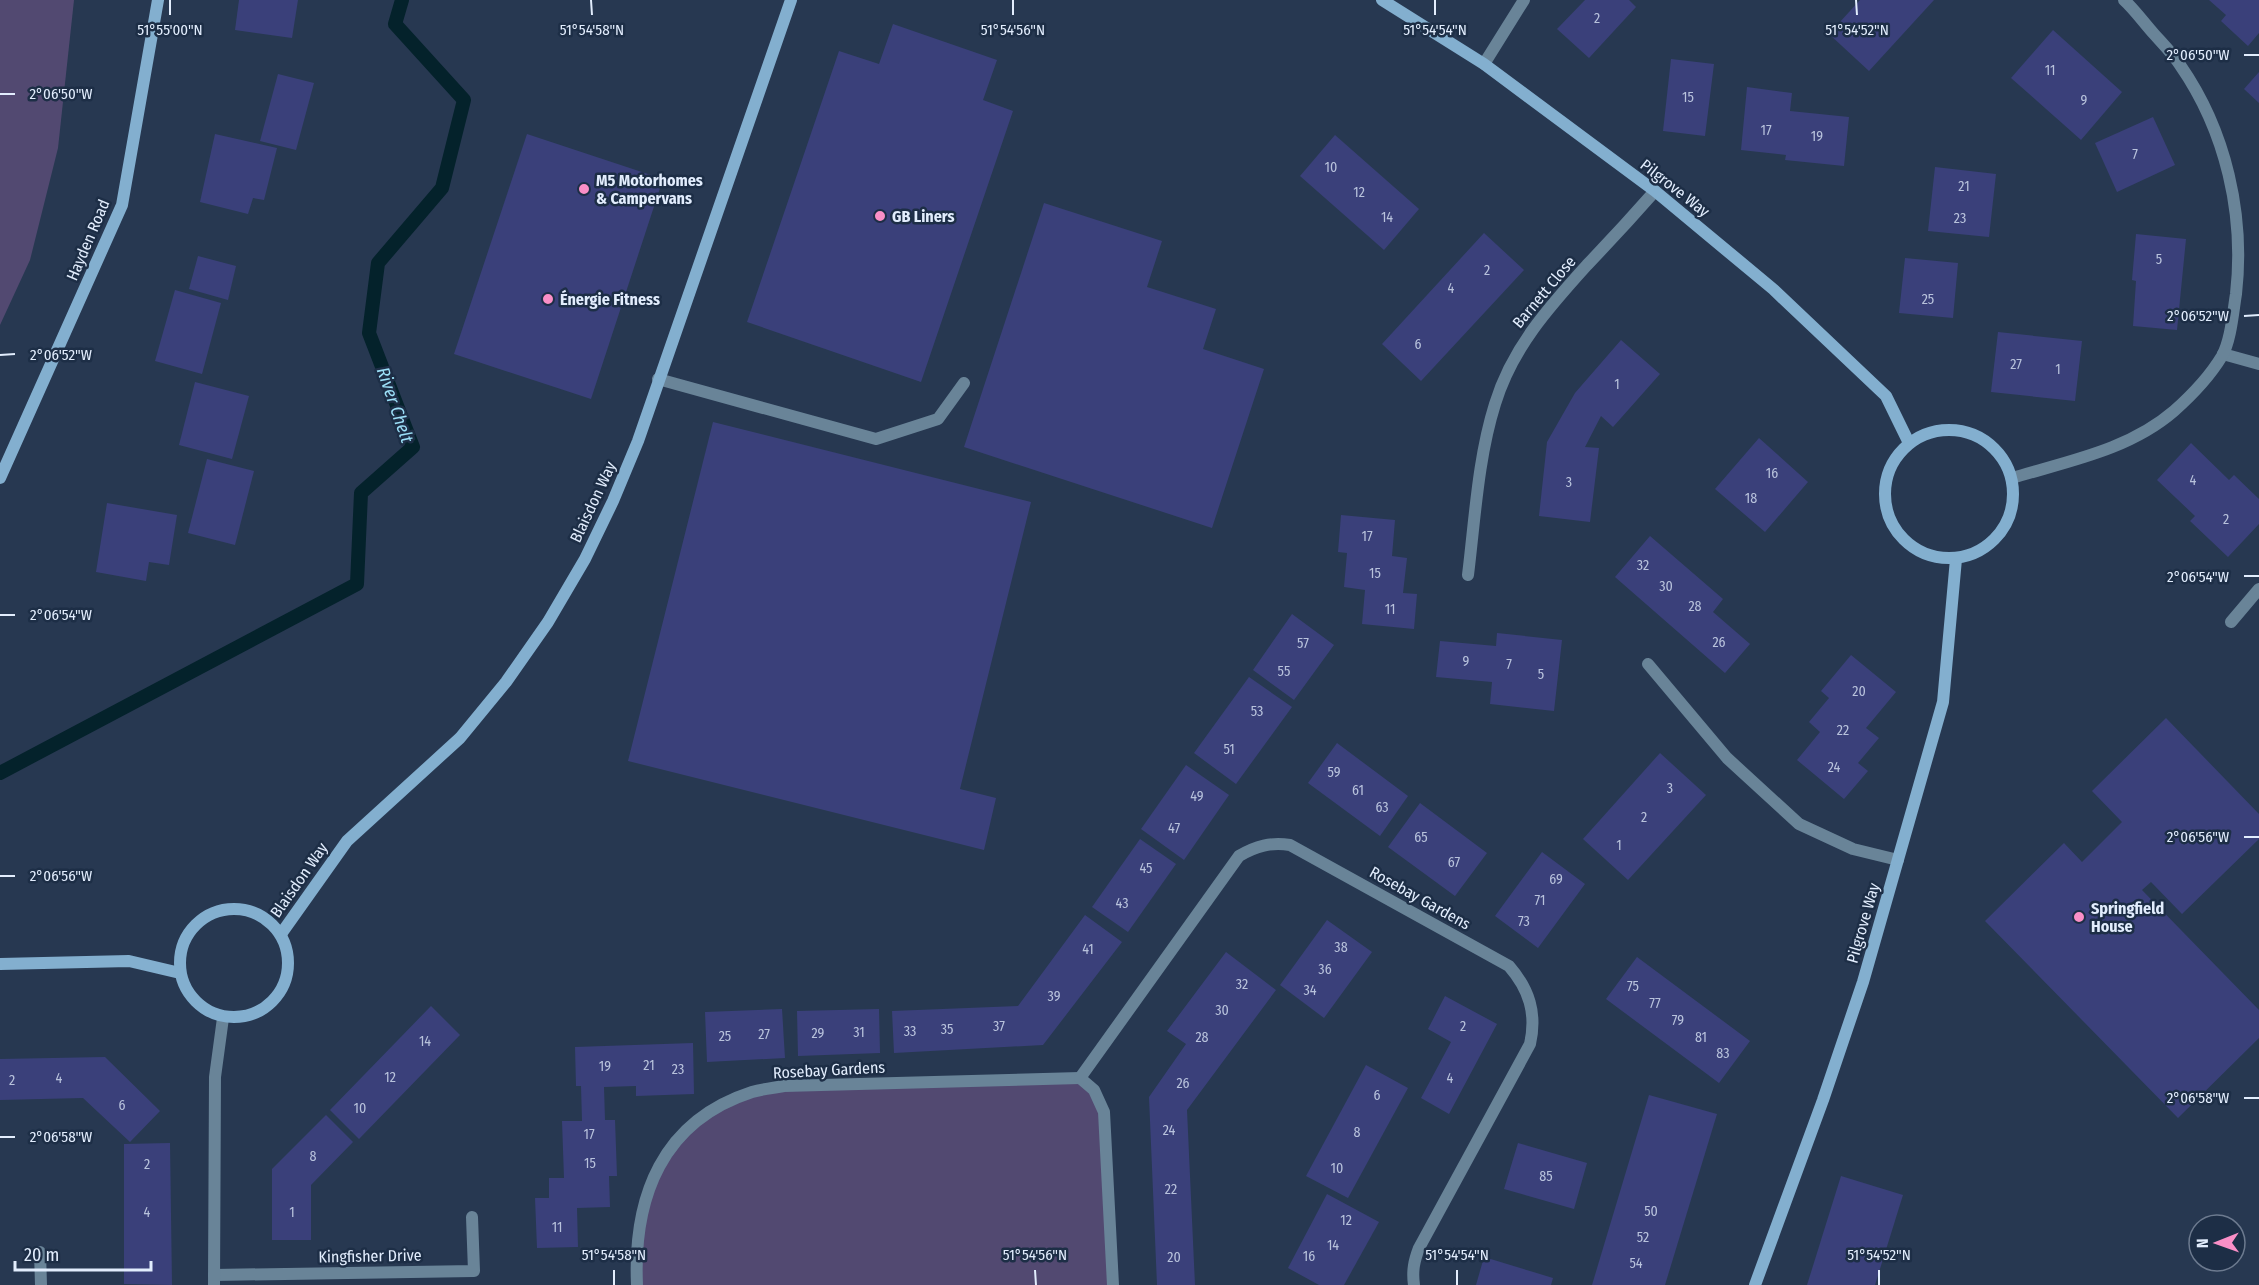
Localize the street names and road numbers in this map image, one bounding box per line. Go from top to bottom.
street label: Pilgrove Way [1637,155,1714,221]
street label: Hayden Road [62,197,114,283]
street label: Barnett Close [1508,252,1580,332]
street label: Blaisdon Way [566,458,620,545]
street label: Blaisdon Way [266,838,332,921]
street label: Rosebay Gardens [1366,862,1474,934]
street label: Pilgrove Way [1842,880,1884,965]
street label: Rosebay Gardens [772,1058,886,1082]
street label: Kingfisher Drive [318,1246,422,1266]

